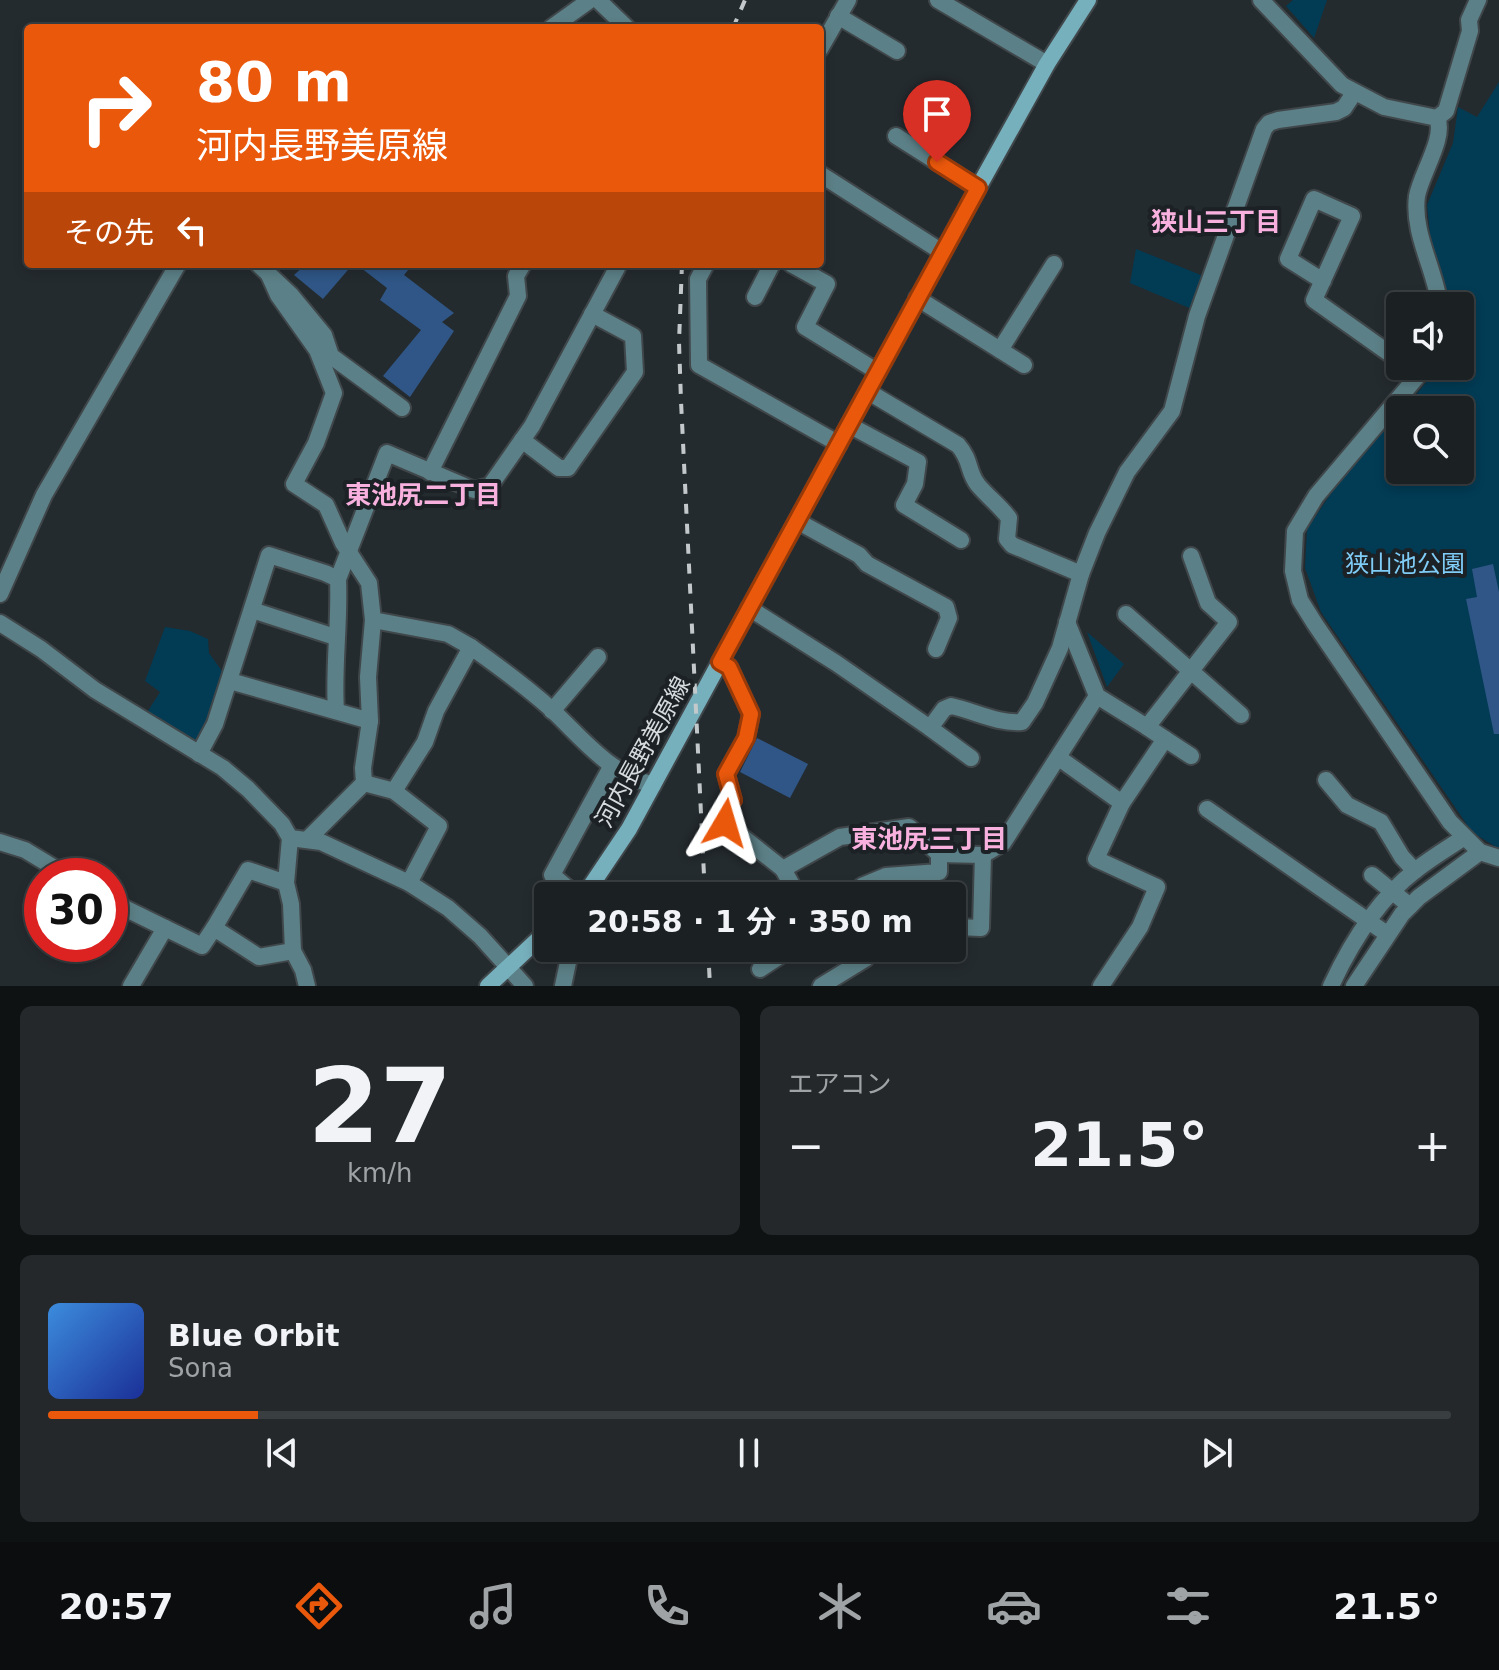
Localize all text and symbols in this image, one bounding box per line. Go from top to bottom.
text: 80 m [196,49,352,114]
icon: right [64,56,168,160]
pin [903,80,971,162]
icon: arrive [915,92,959,136]
text: 河内長野美原線 [196,125,448,166]
district label: 狭山三丁目 [1151,207,1281,237]
icon: left [170,208,214,252]
text: その先 [64,215,154,250]
map controls [1386,292,1474,484]
button: sound [1386,292,1474,380]
button: search [1386,396,1474,484]
district label: 東池尻二丁目 [345,480,501,510]
park label: 狭山池公園 [1345,550,1465,578]
street label: 河内長野美原線 [590,672,696,832]
position arrow [683,781,767,865]
district label: 東池尻三丁目 [851,824,1007,854]
speed limit sign: 30 [24,858,128,962]
text: 20:58 · 1 分 · 350 m [587,904,913,939]
text: 27 [307,1045,452,1167]
text: エアコン [788,1069,892,1099]
text: 21.5° [1030,1110,1208,1180]
text: − [788,1120,824,1171]
text: + [1414,1120,1451,1171]
text: km/h [347,1158,413,1188]
text: Blue Orbit [168,1318,340,1353]
text: Sona [168,1353,233,1383]
icon: previous [260,1431,304,1475]
icon: pause [727,1431,771,1475]
icon: next [1195,1431,1239,1475]
icon: directions [291,1578,347,1634]
icon: music [465,1578,521,1634]
icon: phone [639,1578,695,1634]
icon: climate [812,1578,868,1634]
icon: car [986,1578,1042,1634]
icon: filters [1160,1578,1216,1634]
text: 20:57 [59,1586,173,1627]
text: 21.5° [1333,1586,1440,1627]

